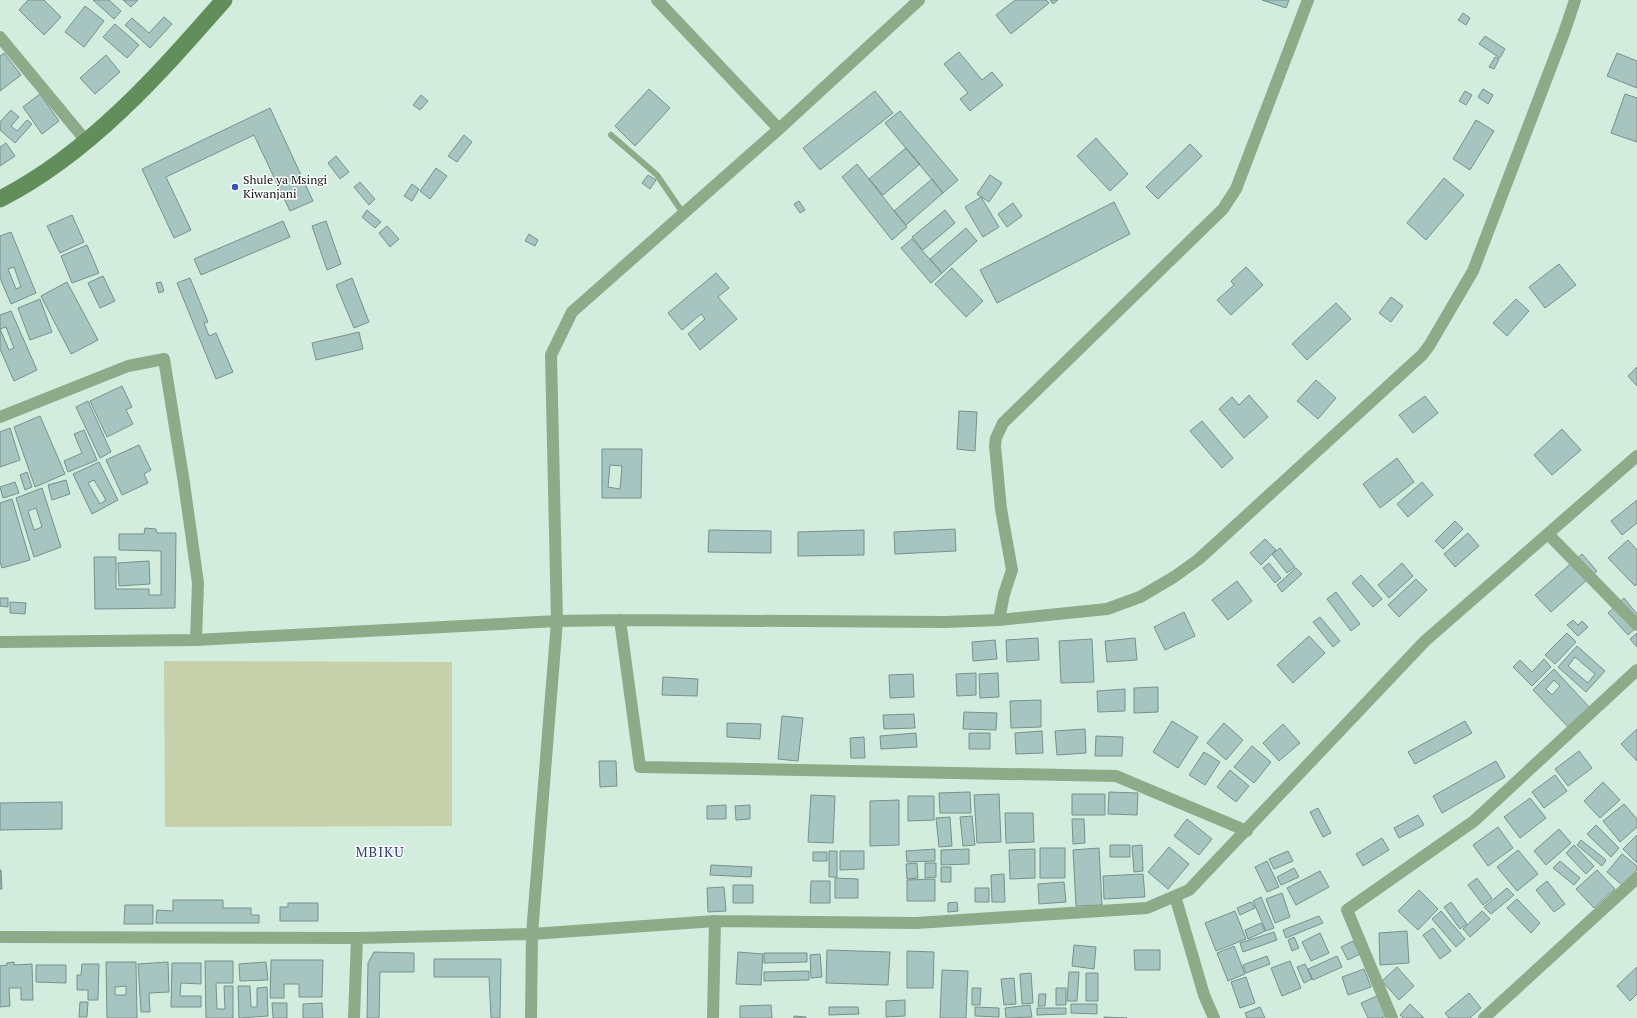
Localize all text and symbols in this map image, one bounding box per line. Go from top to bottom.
place label: Shule ya Msingi Kiwanjani [243,172,328,201]
marker: Shule ya Msingi Kiwanjani [230,182,240,192]
district label: MBIKU [355,842,405,861]

